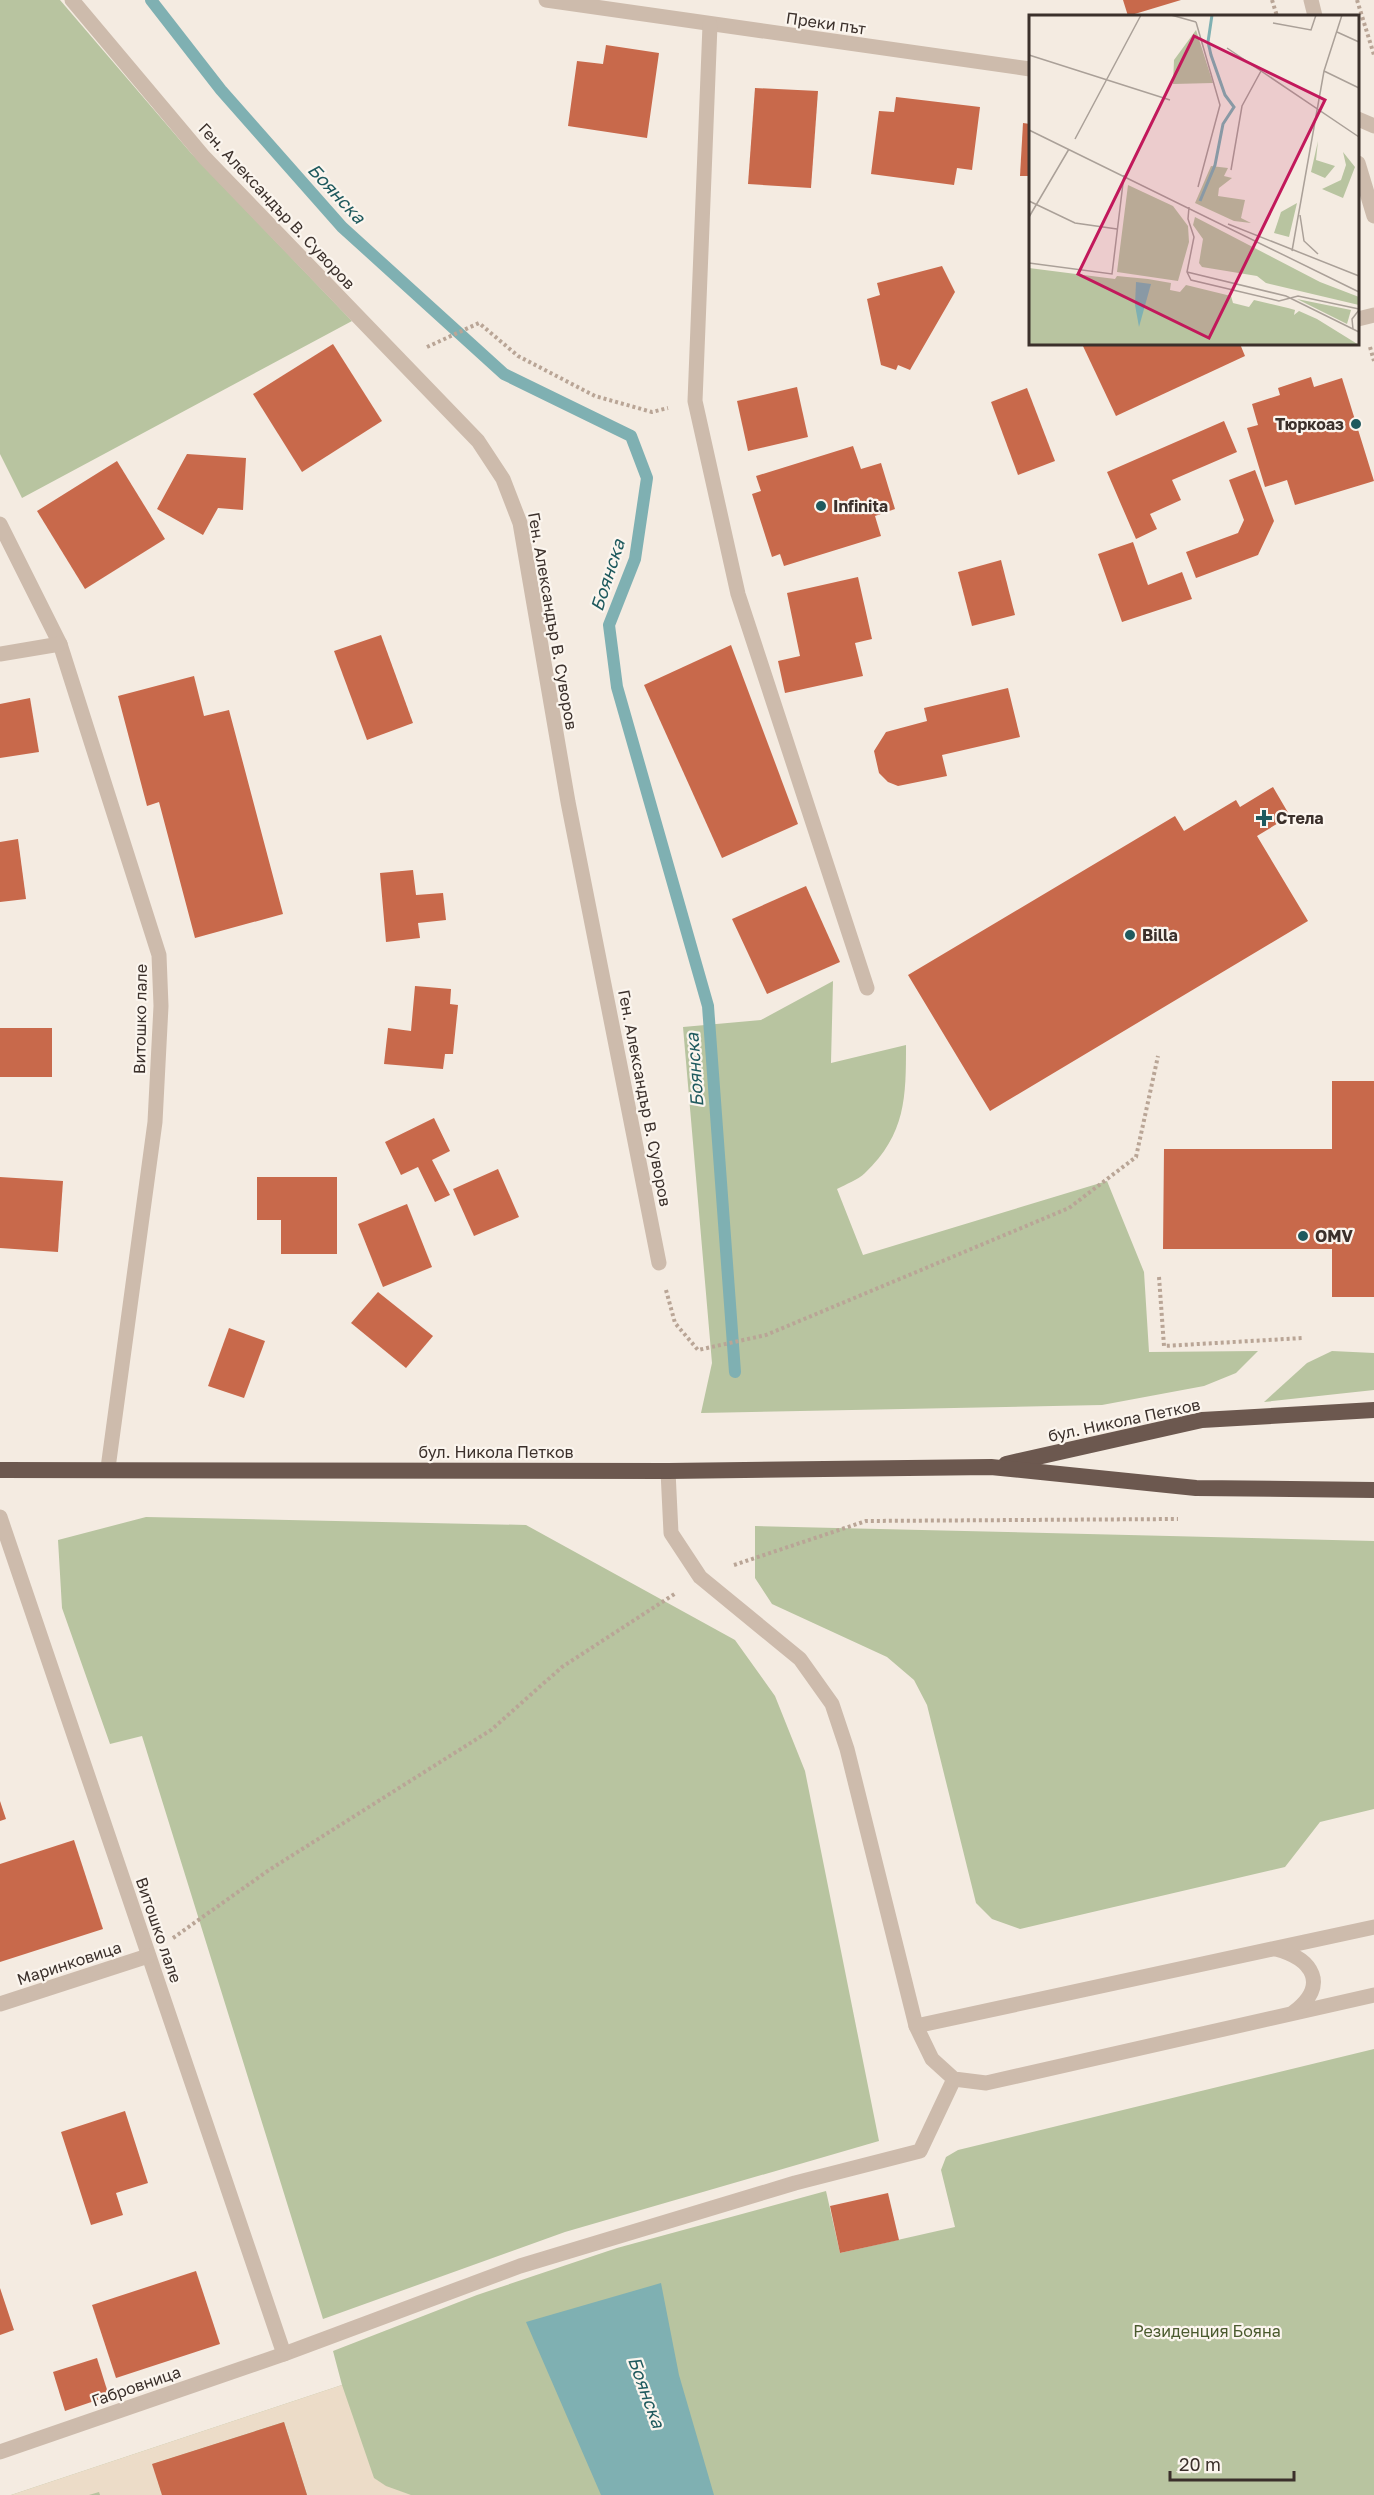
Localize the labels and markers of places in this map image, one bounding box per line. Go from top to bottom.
place label: Тюркоаз [1275,414,1344,434]
marker: Тюркоаз [1349,417,1363,431]
place label: Infinita [833,496,888,516]
marker: Infinita [814,499,828,513]
place label: Стела [1276,808,1324,828]
marker: Стела [1257,811,1271,825]
place label: Billa [1142,925,1178,945]
marker: Billa [1123,928,1137,942]
place label: OMV [1315,1226,1354,1246]
marker: OMV [1296,1229,1310,1243]

